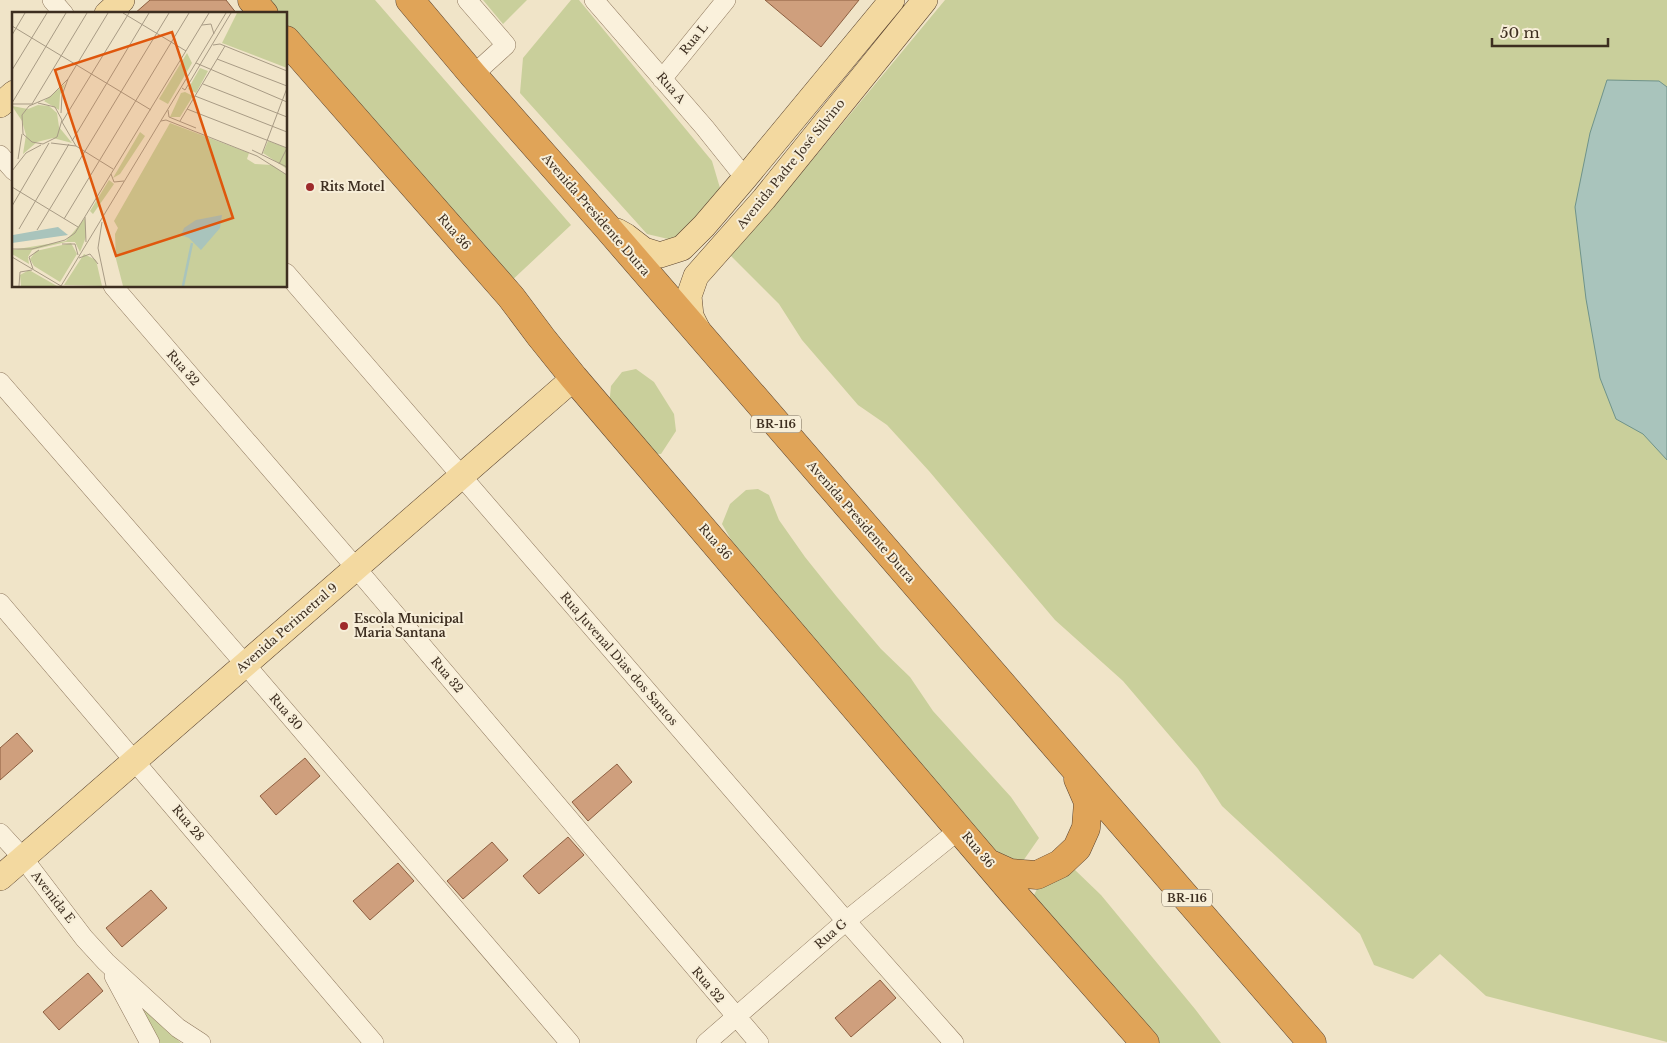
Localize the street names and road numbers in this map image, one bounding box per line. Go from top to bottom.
street label: Rua L [676,20,711,57]
street label: Rua A [654,69,689,107]
street label: Avenida Padre José Silvino [733,96,848,232]
street label: Avenida Presidente Dutra [539,150,654,279]
street label: Rua 36 [435,211,474,253]
street label: Rua 32 [164,347,203,389]
road number: BR-116 [751,416,801,432]
street label: Avenida Presidente Dutra [804,457,919,586]
street label: Rua 36 [696,521,735,563]
street label: Avenida Perimetral 9 [232,580,340,676]
street label: Rua Juvenal Dias dos Santos [557,589,681,728]
street label: Rua 32 [428,654,467,696]
street label: Rua 30 [266,690,306,733]
street label: Rua 28 [169,802,208,844]
street label: Rua 36 [959,829,998,871]
street label: Avenida E [28,867,78,926]
road number: BR-116 [1162,890,1212,906]
street label: Rua G [811,915,850,952]
street label: Rua 32 [689,964,728,1006]

